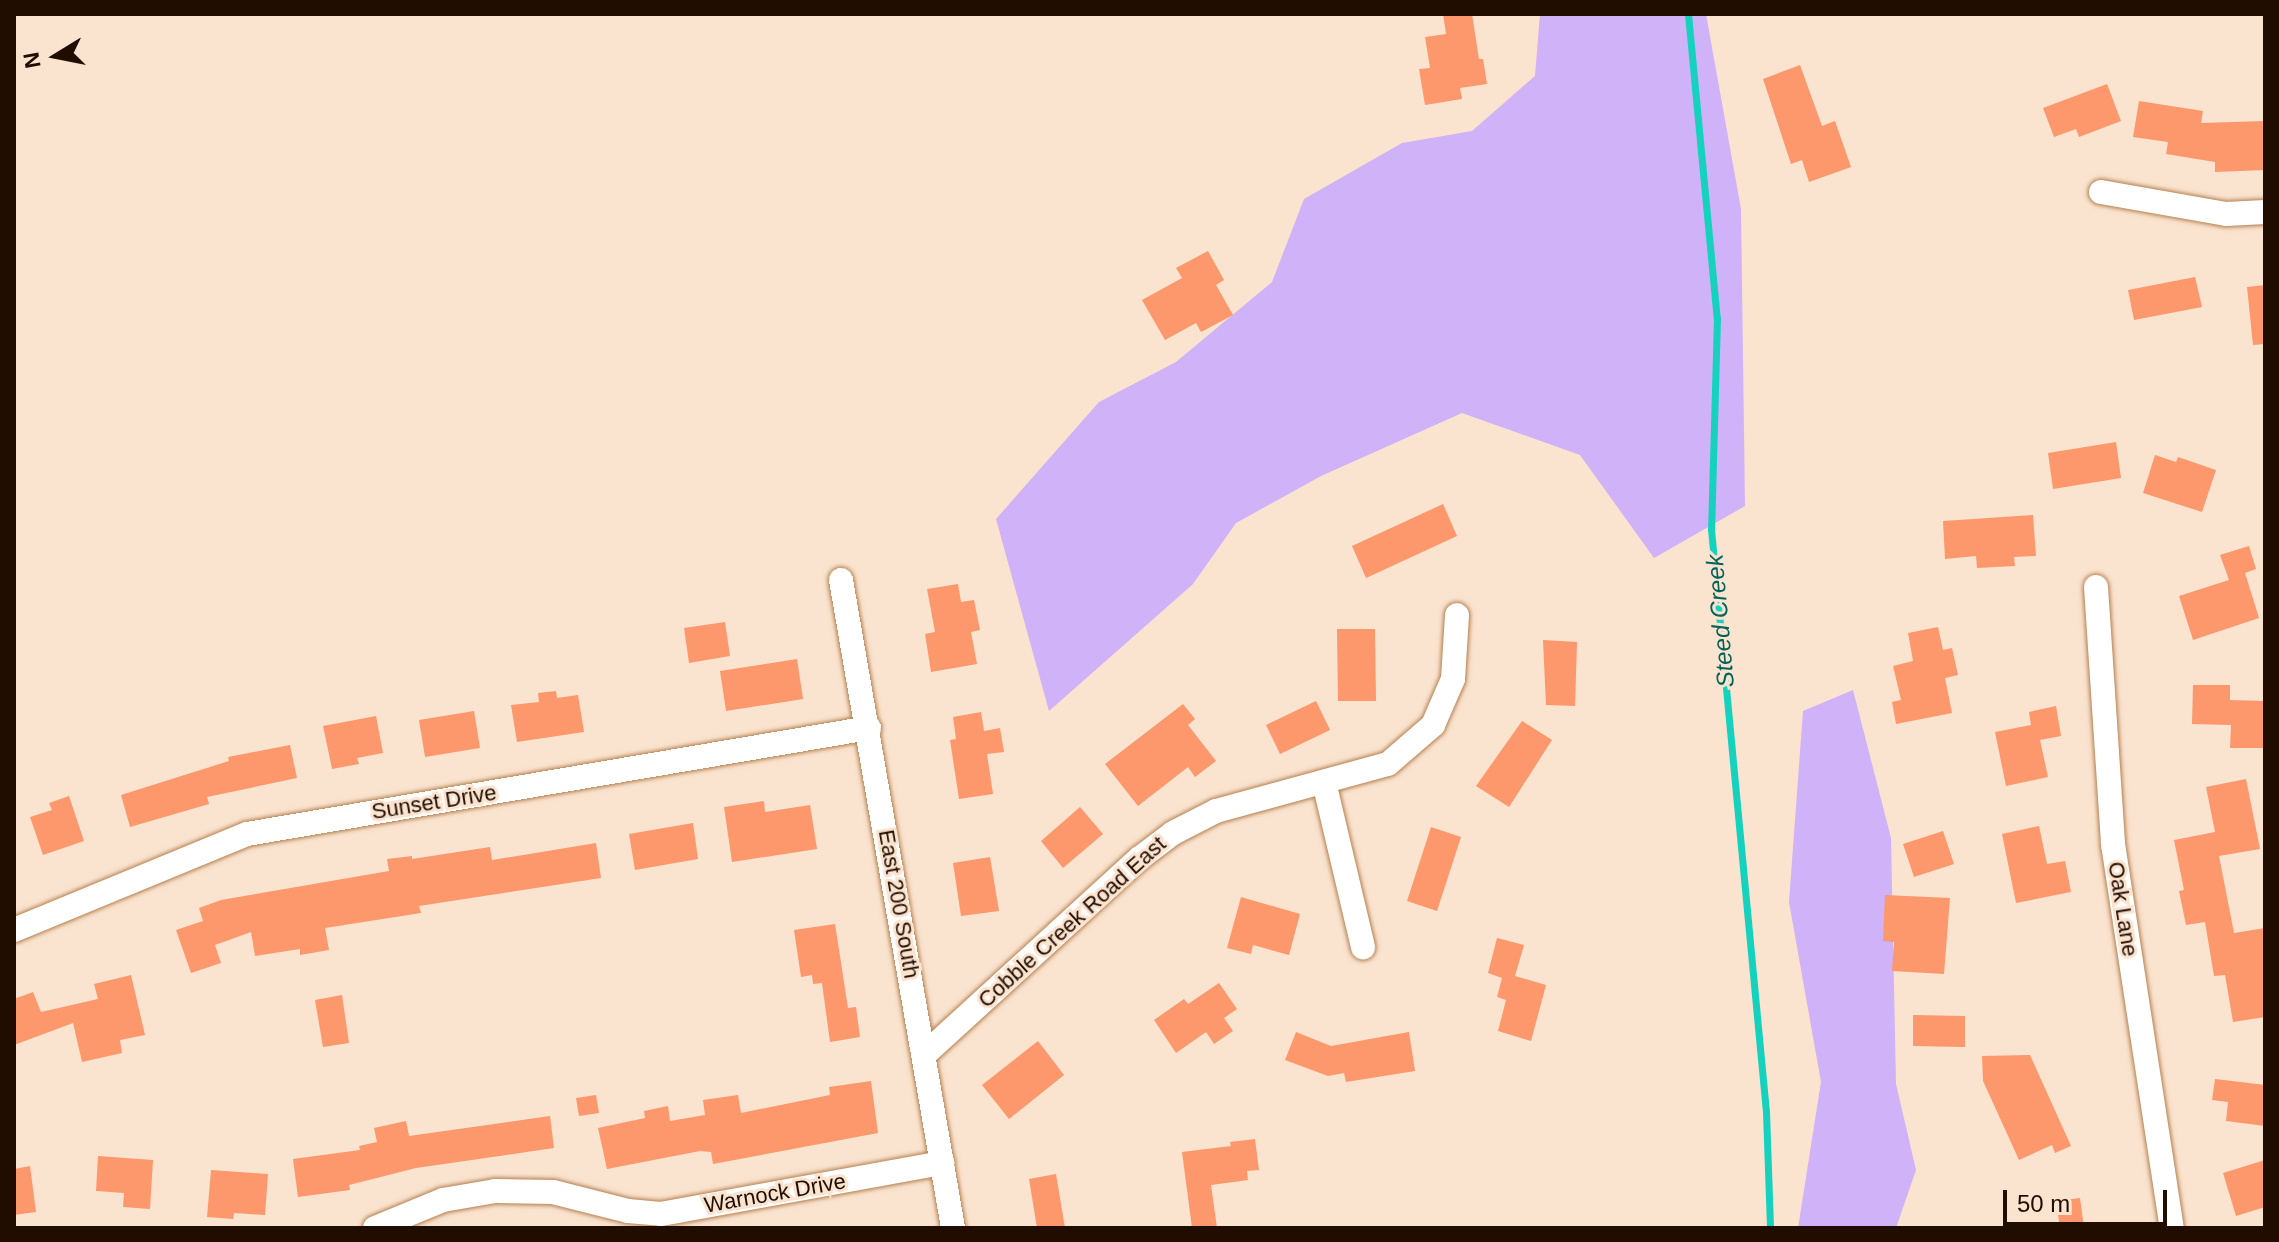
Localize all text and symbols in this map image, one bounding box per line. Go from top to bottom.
north arrow [16,16,96,96]
text: N [18,50,46,70]
water label: Steed Creek [1700,553,1740,689]
street label: Sunset Drive [370,779,498,825]
street label: East 200 South [873,828,925,980]
street label: Cobble Creek Road East [973,831,1171,1013]
street label: Oak Lane [2103,860,2143,958]
street label: Warnock Drive [702,1168,848,1218]
scale bar [2007,1174,2171,1224]
text: 50 m [2017,1190,2070,1217]

